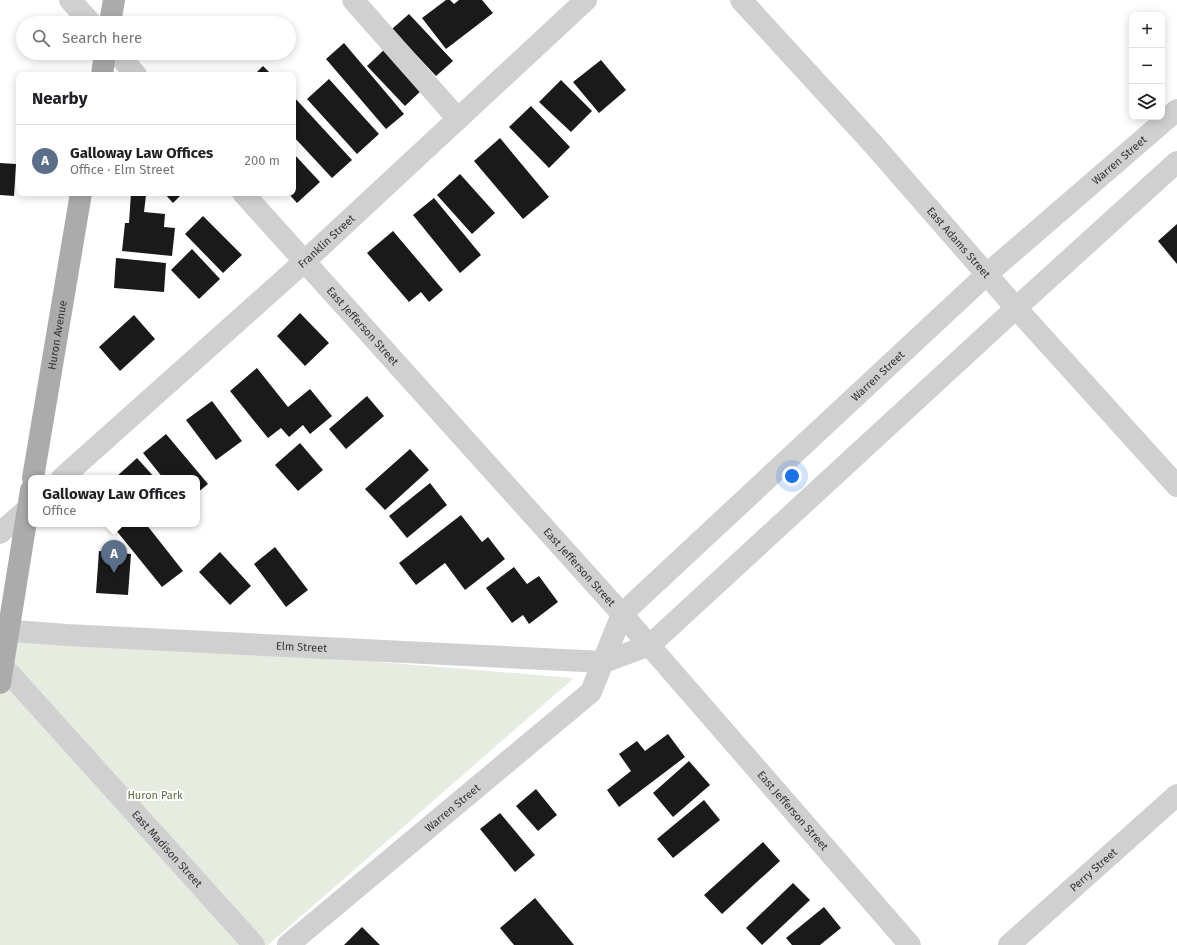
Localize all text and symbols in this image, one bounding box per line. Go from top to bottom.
map controls [1129,12,1165,120]
button: + [1129,12,1165,48]
search box [16,16,296,60]
icon: search [30,27,52,49]
text: Search here [62,29,142,47]
button: − [1129,48,1165,84]
button: layers [1129,84,1165,120]
text: Nearby [32,88,87,109]
street label: Warren Street [1089,133,1149,187]
text: Galloway Law Offices [70,144,213,162]
text: A [41,153,49,168]
text: 200 m [244,153,280,168]
text: Office · Elm Street [70,162,174,177]
street label: East Adams Street [924,204,993,281]
street label: Franklin Street [295,212,357,271]
street label: East Jefferson Street [324,284,401,368]
street label: Huron Avenue [45,299,69,371]
street label: Warren Street [848,348,907,404]
your location [782,466,802,486]
popup [28,475,200,527]
text: Galloway Law Offices [42,485,186,503]
text: Office [42,503,76,518]
street label: East Jefferson Street [541,525,618,609]
pin: A [101,540,127,573]
street label: Elm Street [276,639,327,655]
street label: East Jefferson Street [755,768,831,853]
street label: Warren Street [422,781,483,835]
park label: Huron Park [127,789,183,802]
street label: East Madison Street [129,808,205,890]
street label: Perry Street [1067,845,1120,894]

